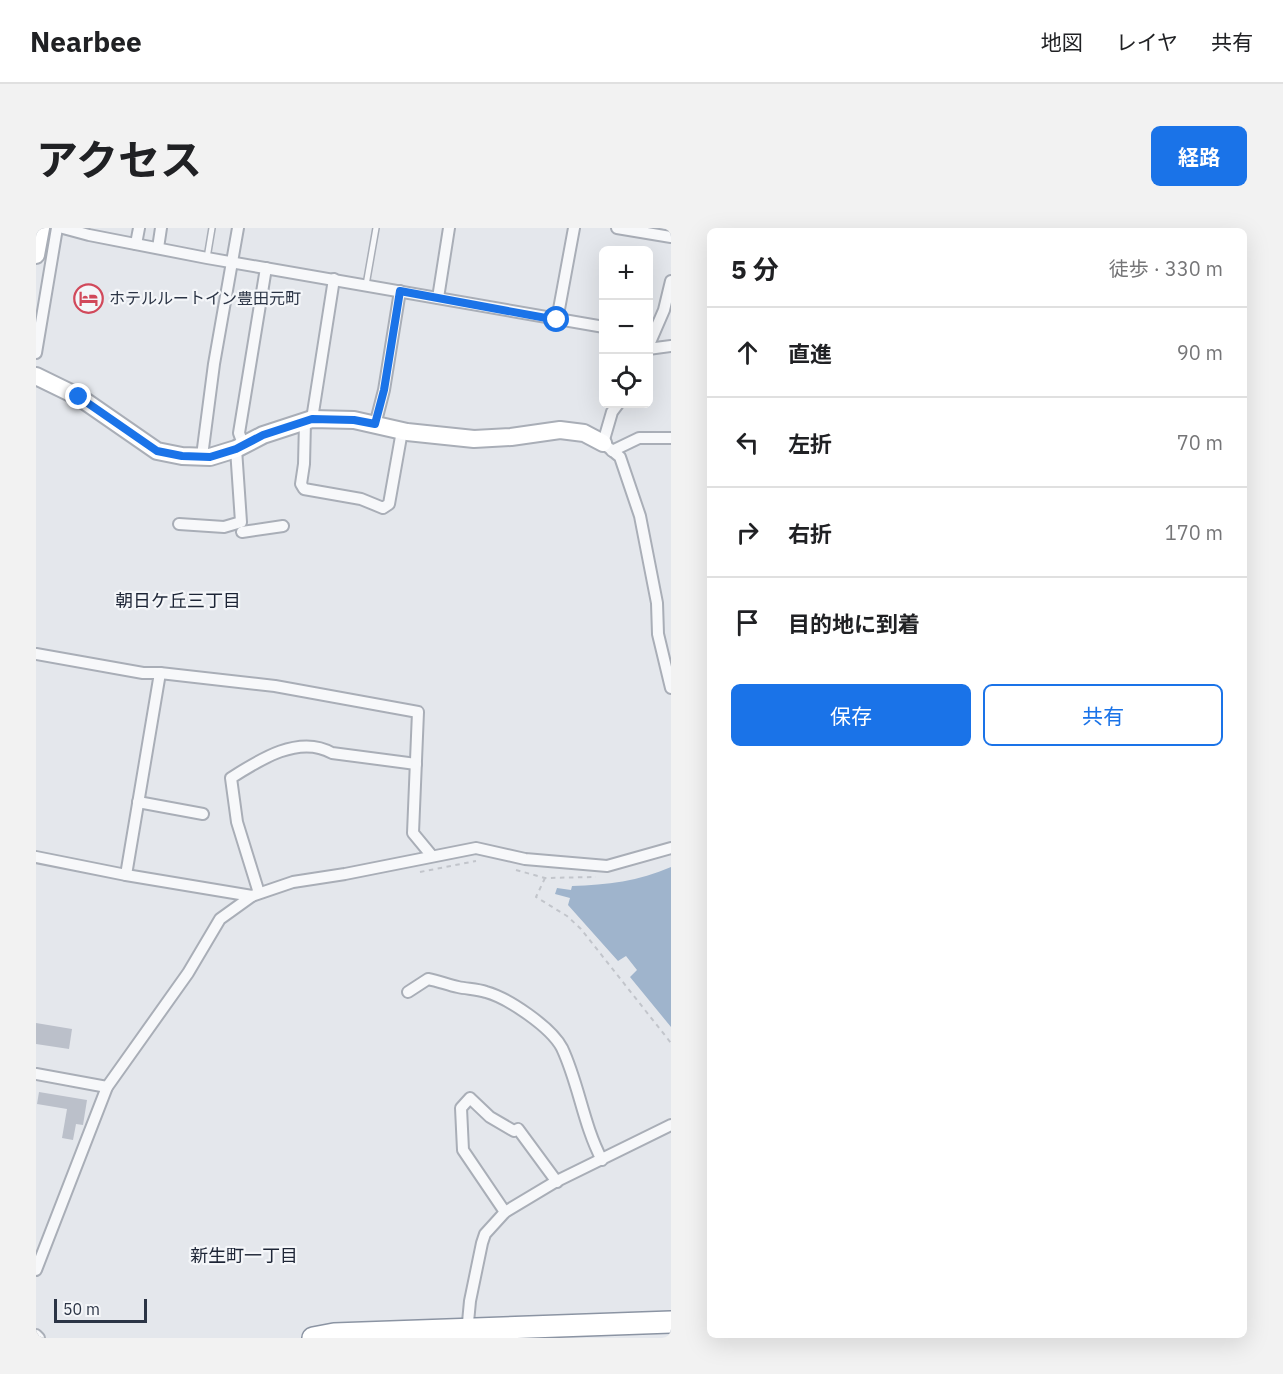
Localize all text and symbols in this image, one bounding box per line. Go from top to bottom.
text: Nearbee [30,23,142,60]
text: 地図 [1041,28,1083,56]
text: レイヤ [1116,28,1178,56]
text: 共有 [1211,28,1253,56]
button: 経路 [1151,126,1247,186]
text: アクセス [36,132,202,187]
map controls [599,246,653,408]
button: + [599,246,653,300]
text: 5 分 [731,252,779,286]
text: 徒歩 · 330 m [1109,255,1223,282]
hotel icon: ホテルルートイン豊田元町 [72,282,104,314]
place label: ホテルルートイン豊田元町 [109,288,301,308]
button: − [599,300,653,354]
route start [543,306,569,332]
icon: ahead [731,336,764,369]
text: 直進 [788,339,832,368]
text: 90 m [1177,339,1223,366]
button: locate [599,354,653,408]
route end [65,383,91,409]
icon: left [731,426,764,459]
text: 左折 [788,429,832,458]
text: 70 m [1177,429,1223,456]
icon: right [731,516,764,549]
text: 右折 [788,519,832,548]
text: 170 m [1165,519,1223,546]
district label: 朝日ケ丘三丁目 [115,589,241,612]
icon: arrive [731,606,764,639]
text: 目的地に到着 [788,609,920,638]
button: 保存 [731,684,971,746]
button: 共有 [983,684,1223,746]
district label: 新生町一丁目 [190,1244,298,1267]
scale bar [54,1296,147,1324]
text: 50 m [63,1299,100,1319]

